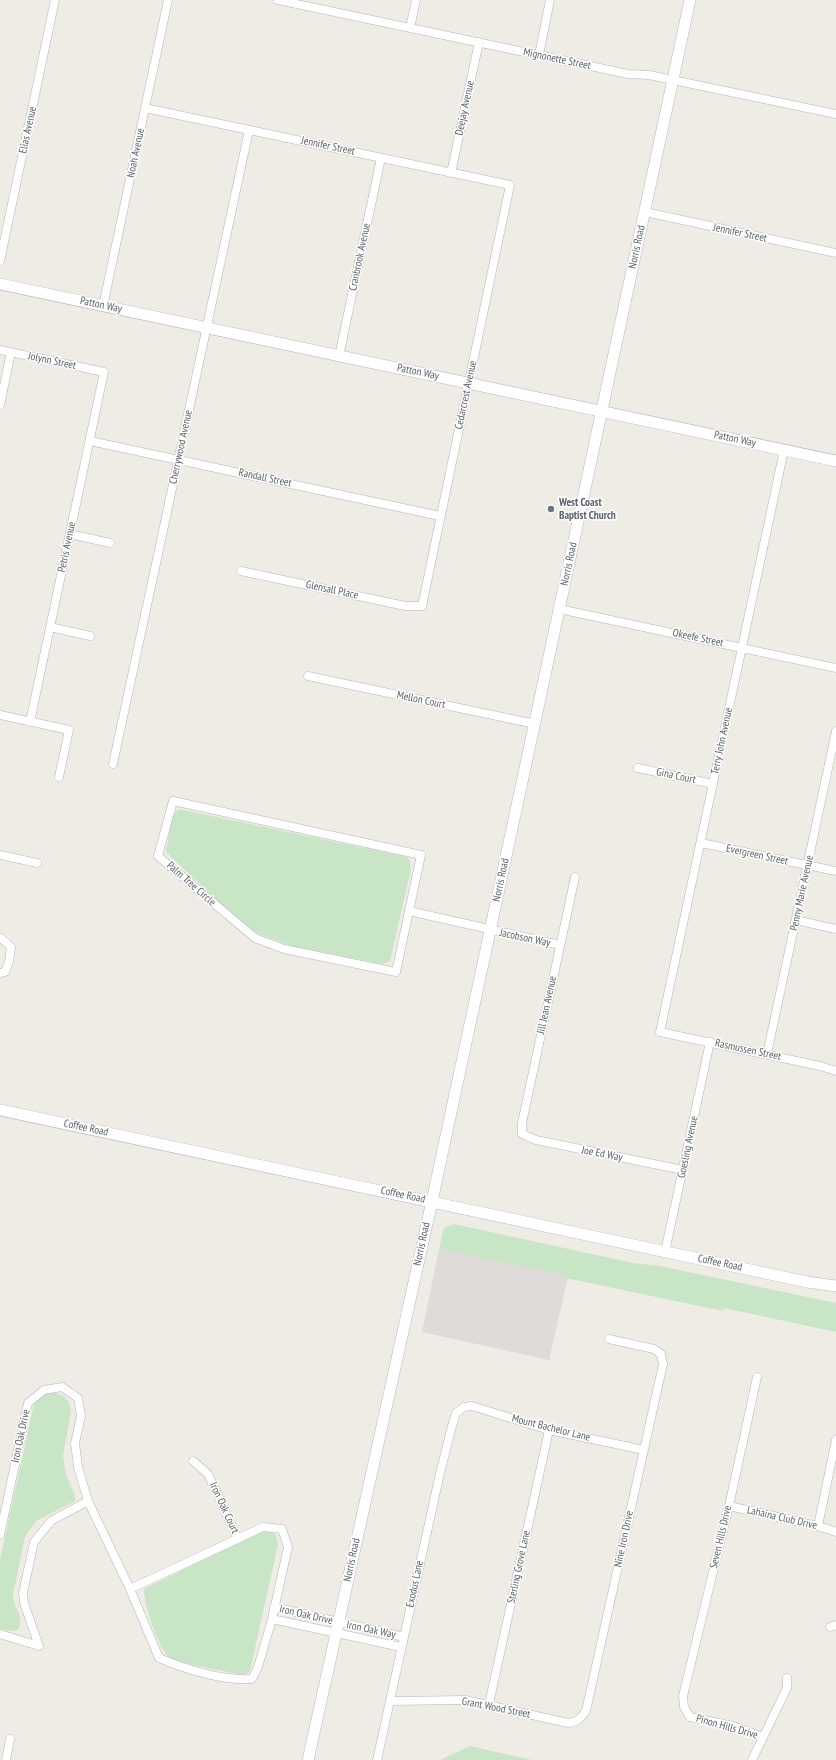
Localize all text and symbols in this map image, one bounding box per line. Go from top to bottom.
street label: Mignonette Street [522,45,592,73]
street label: Deejay Avenue [453,79,477,137]
street label: Elias Avenue [17,105,39,155]
street label: Noah Avenue [124,127,148,179]
street label: Jennifer Street [300,134,356,158]
street label: Jennifer Street [712,221,768,245]
street label: Cranbrook Avenue [346,222,374,292]
street label: Norris Road [626,224,648,270]
street label: Patton Way [79,294,123,316]
street label: Jolynn Street [27,349,77,373]
street label: Cedarcrest Avenue [452,359,480,431]
street label: Patton Way [396,361,440,383]
street label: Cherrywood Avenue [167,409,195,485]
street label: Patton Way [713,428,757,450]
street label: Randall Street [237,466,293,490]
place label: West Coast Baptist Church [559,496,616,522]
marker: West Coast Baptist Church [546,504,556,514]
street label: Petris Avenue [55,520,79,574]
street label: Norris Road [558,541,580,587]
street label: Glensall Place [305,578,359,602]
street label: Okeefe Street [671,626,725,650]
street label: Mellon Court [396,688,446,712]
street label: Terry John Avenue [708,706,736,776]
street label: Gina Court [655,765,697,787]
street label: Evergreen Street [725,842,789,868]
street label: Penny Marie Avenue [788,854,816,932]
street label: Norris Road [490,857,512,903]
street label: Palm Tree Circle [164,859,218,909]
street label: Jacobson Way [498,926,552,950]
street label: Jill Jean Avenue [534,975,560,1035]
street label: Rasmussen Street [714,1037,782,1063]
street label: Goesling Avenue [675,1115,701,1179]
street label: Coffee Road [63,1117,109,1139]
street label: Joe Ed Way [580,1144,624,1164]
street label: Coffee Road [380,1184,426,1206]
street label: Norris Road [411,1221,433,1267]
street label: Coffee Road [697,1252,743,1274]
street label: Iron Oak Drive [9,1408,33,1464]
street label: Mount Bachelor Lane [510,1412,592,1444]
street label: Iron Oak Court [206,1480,242,1536]
street label: Seven Hills Drive [707,1504,735,1570]
street label: Lahaina Club Drive [746,1504,818,1532]
street label: Nine Iron Drive [612,1510,636,1568]
street label: Sterling Grove Lane [505,1529,533,1605]
street label: Norris Road [341,1537,363,1583]
street label: Exodus Lane [404,1559,426,1609]
street label: Iron Oak Drive [278,1602,334,1628]
street label: Iron Oak Way [345,1618,397,1642]
street label: Grant Wood Street [461,1695,531,1721]
street label: Pinon Hills Drive [695,1712,759,1742]

